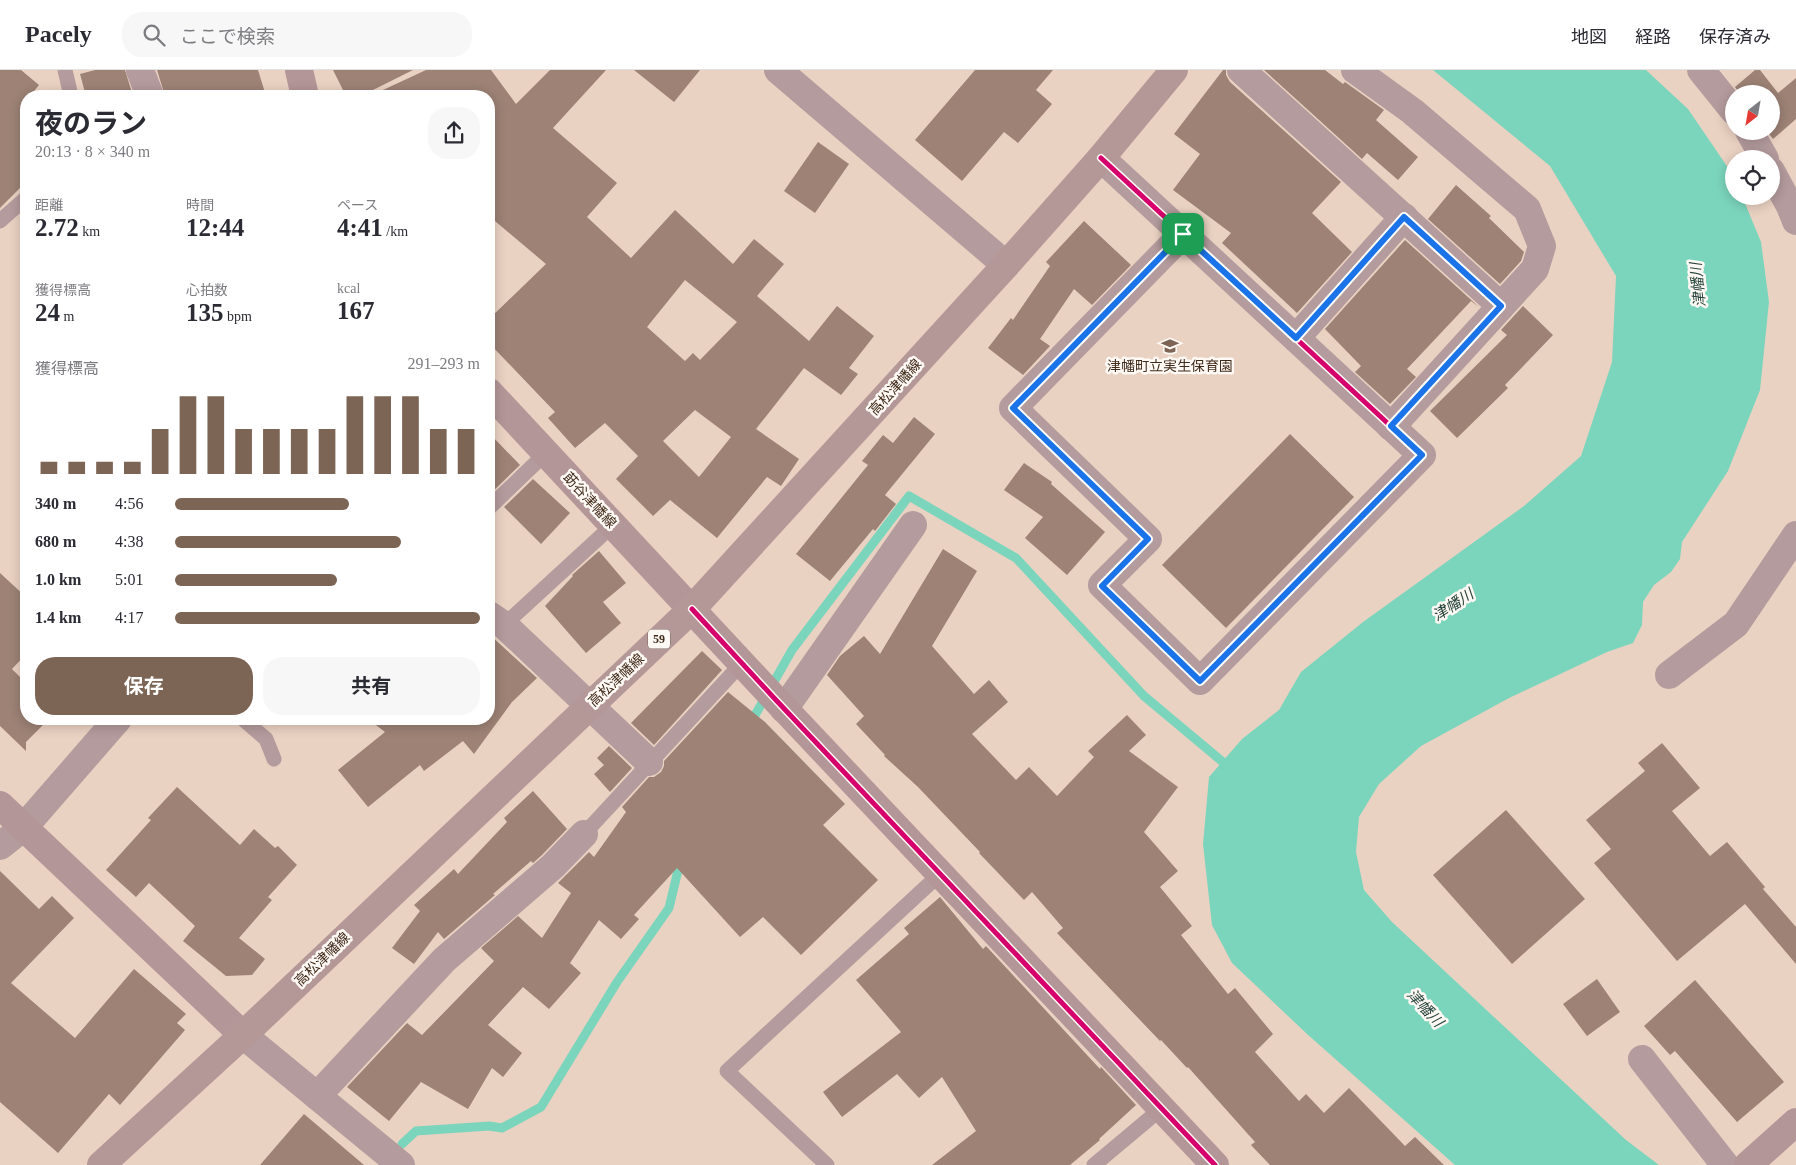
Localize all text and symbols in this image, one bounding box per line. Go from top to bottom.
search box [122,12,472,57]
text: Pacely [25,21,92,47]
icon: search [140,21,168,49]
text: ここで検索 [180,26,275,47]
text: 地図 [1571,27,1607,47]
text: 経路 [1635,27,1671,47]
text: 保存済み [1699,27,1771,47]
north arrow [1725,85,1780,140]
map controls [1725,85,1780,205]
button: share [428,107,480,159]
text: 夜のラン [35,108,147,139]
text: 20:13 · 8 × 340 m [35,143,150,160]
button: locate [1725,150,1780,205]
text: 距離 [35,198,63,213]
text: 時間 [186,198,214,213]
text: ペース [337,198,378,213]
pin [1162,213,1204,255]
text: 2.72 [35,214,79,241]
text: 12:44 [186,214,244,241]
text: 4:41 [337,214,383,241]
icon: arrive [1169,220,1197,248]
text: km [79,224,100,239]
text: /km [383,224,408,239]
water label: 津幡川 [1687,260,1708,308]
text: kcal [337,281,360,296]
text: 獲得標高 [35,283,91,298]
text: 心拍数 [186,283,228,298]
text: 167 [337,297,375,324]
text: 24 [35,299,60,326]
text: 135 [186,299,224,326]
text: m [60,309,74,324]
text: bpm [224,309,252,324]
school or university icon: 津幡町立実生保育園 [1160,336,1180,356]
text: 291–293 m [408,355,480,372]
street label: 高松津幡線 [866,356,924,418]
place label: 津幡町立実生保育園 [1107,359,1233,374]
text: 獲得標高 [35,360,99,377]
street label: 莇谷津幡線 [560,470,619,531]
text: 340 m [35,495,76,512]
text: 4:56 [115,495,143,512]
text: 680 m [35,533,76,550]
text: 4:38 [115,533,143,550]
text: 1.0 km [35,571,81,588]
text: 5:01 [115,571,143,588]
water label: 津幡川 [1430,585,1478,624]
text: 1.4 km [35,609,81,626]
text: 4:17 [115,609,143,626]
road number: 59 [648,630,670,648]
street label: 高松津幡線 [586,651,647,710]
button: 保存 [35,657,253,715]
button: 共有 [263,657,480,715]
street label: 高松津幡線 [292,930,353,989]
water label: 津幡川 [1404,986,1448,1031]

